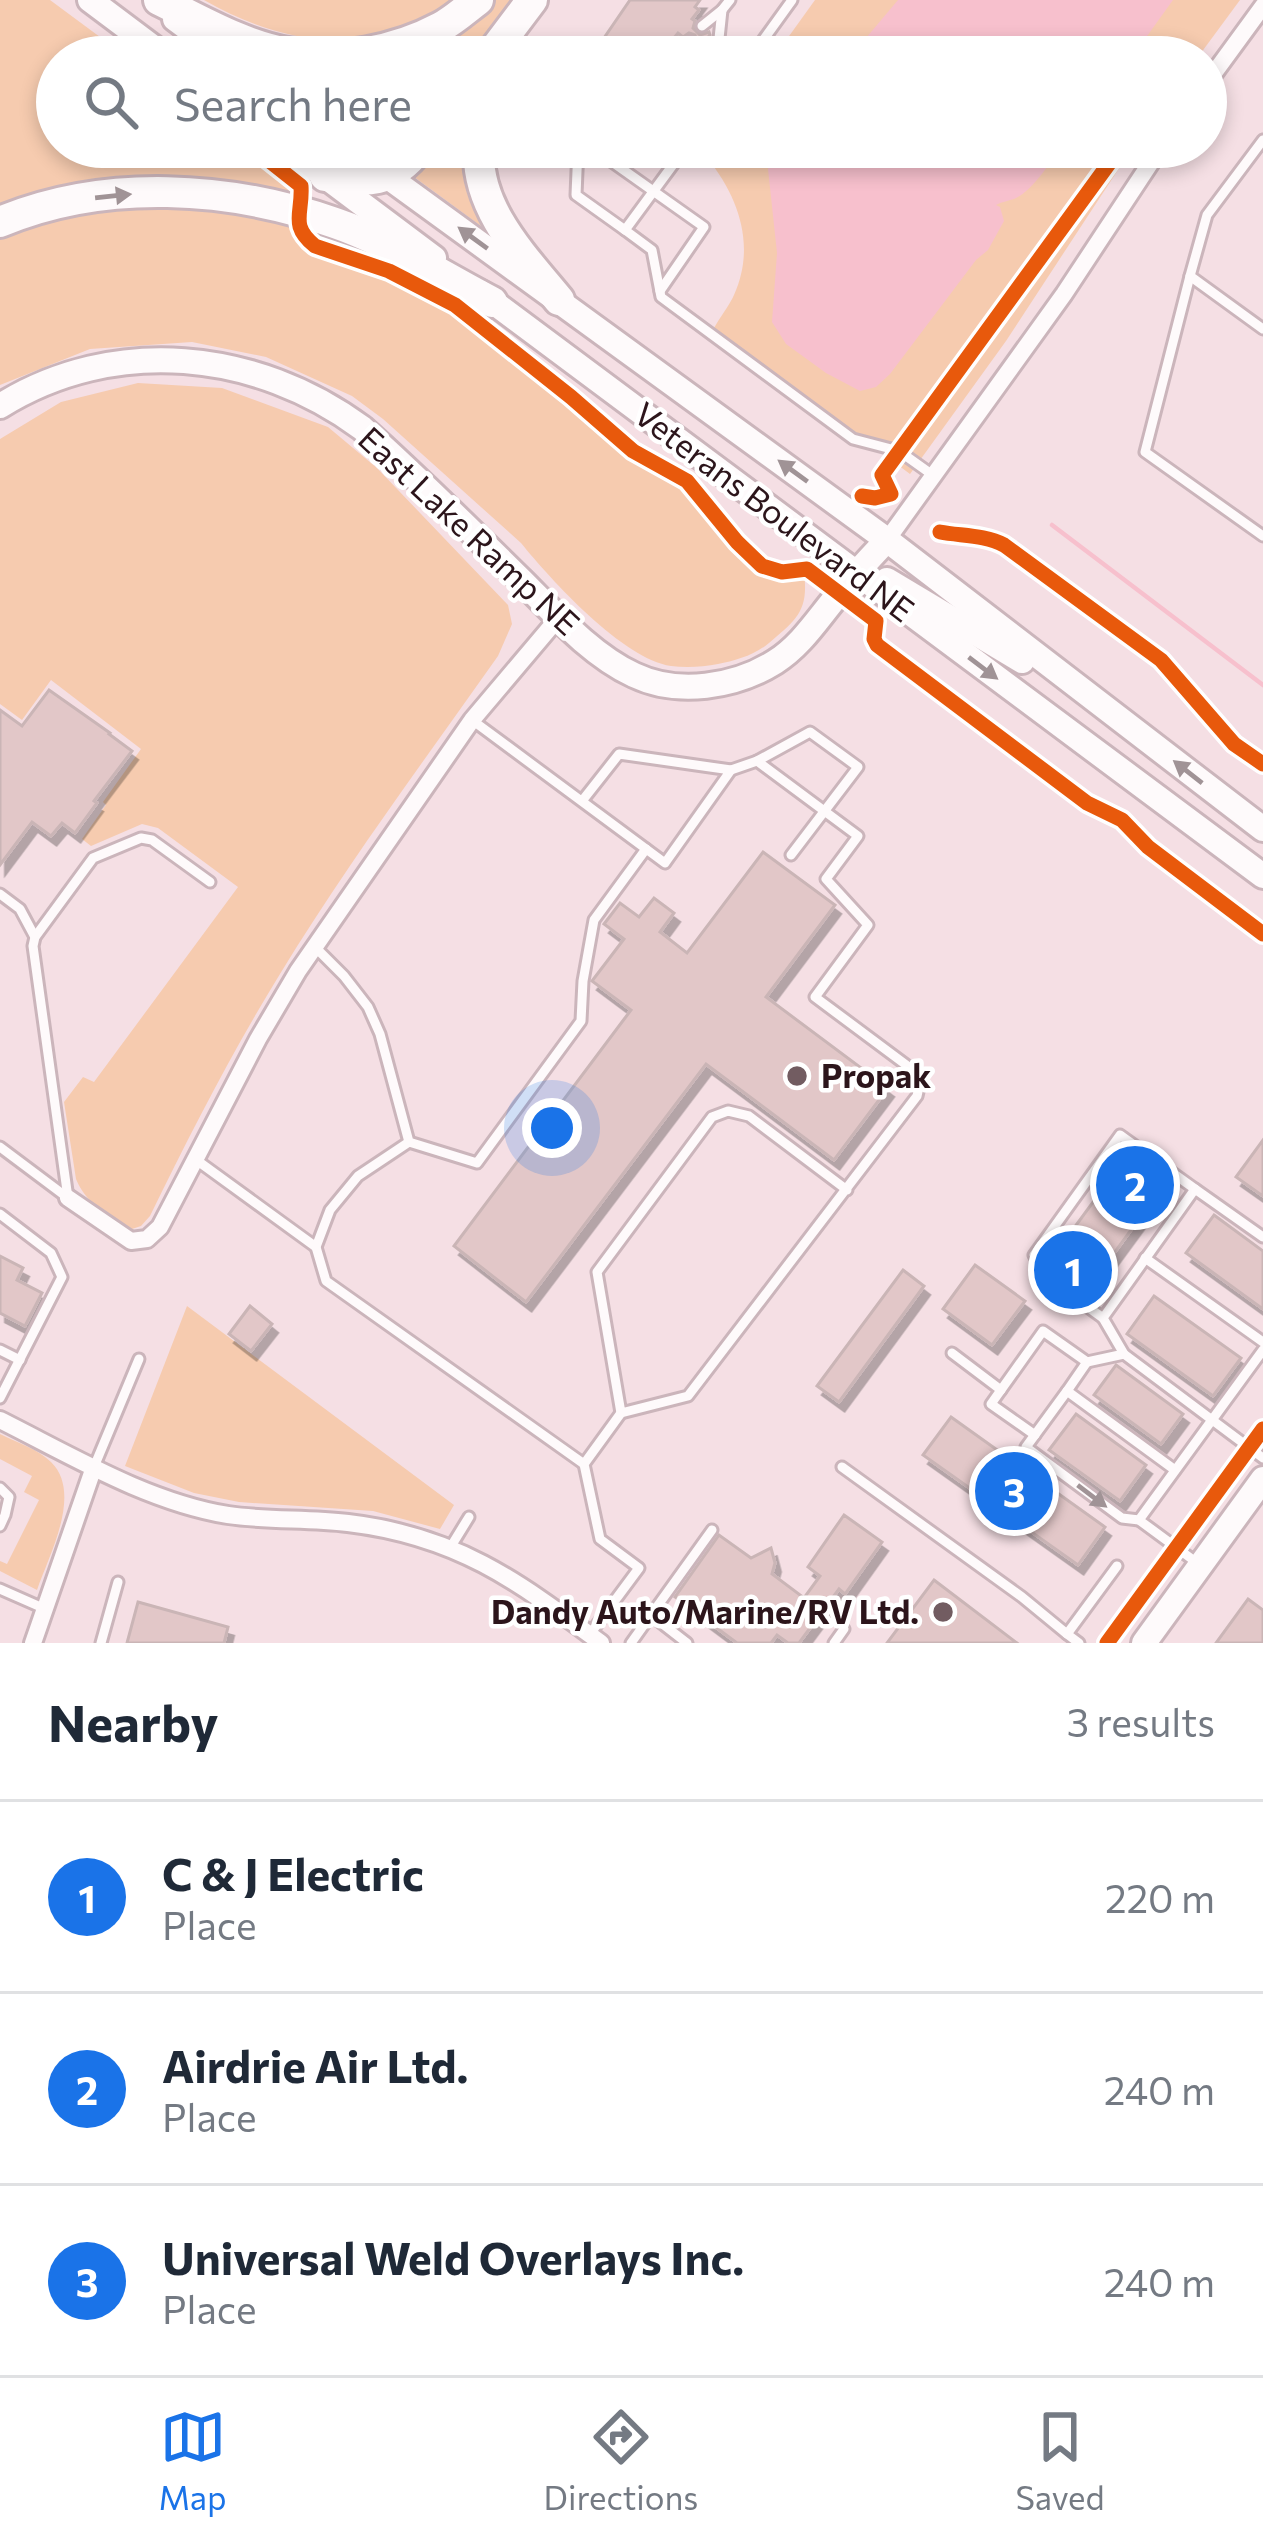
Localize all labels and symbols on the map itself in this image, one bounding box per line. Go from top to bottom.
one-way arrow [95,186,133,205]
one-way arrow [457,227,489,250]
street label: Veterans Boulevard NE [627,392,923,629]
street label: East Lake Ramp NE [351,417,589,643]
one-way arrow [777,460,809,484]
one-way arrow [967,655,999,679]
one-way arrow [1173,760,1204,785]
place label: Propak [821,1054,931,1095]
marker: Propak [784,1063,810,1089]
your location [522,1098,582,1158]
pin: 2 [1096,1140,1174,1230]
pin: 1 [1034,1225,1112,1315]
pin: 3 [975,1446,1053,1536]
one-way arrow [1076,1483,1108,1507]
place label: Dandy Auto/Marine/RV Ltd. [491,1590,919,1631]
marker: Dandy Auto/Marine/RV Ltd. [930,1599,956,1625]

